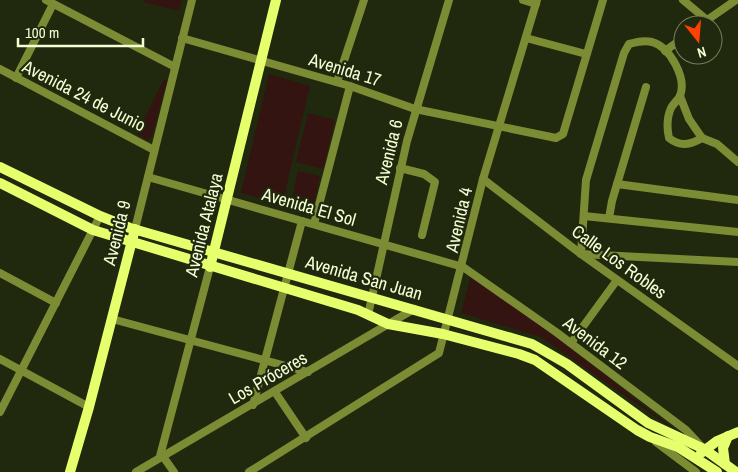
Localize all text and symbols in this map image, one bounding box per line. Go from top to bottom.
scale bar [18,15,142,47]
north arrow [673,15,723,65]
text: 100 m [25,22,59,43]
text: N [695,43,708,62]
street label: Avenida 17 [305,46,384,92]
street label: Avenida 24 de Junio [17,53,150,137]
street label: Avenida 6 [368,117,409,188]
street label: Avenida Atalaya [178,170,229,281]
street label: Avenida El Sol [258,181,359,232]
street label: Avenida 4 [439,185,478,256]
street label: Avenida 9 [96,198,137,269]
street label: Calle Los Robles [567,219,672,305]
street label: Avenida San Juan [302,249,425,306]
street label: Avenida 12 [557,310,633,375]
street label: Los Próceres [224,345,312,410]

